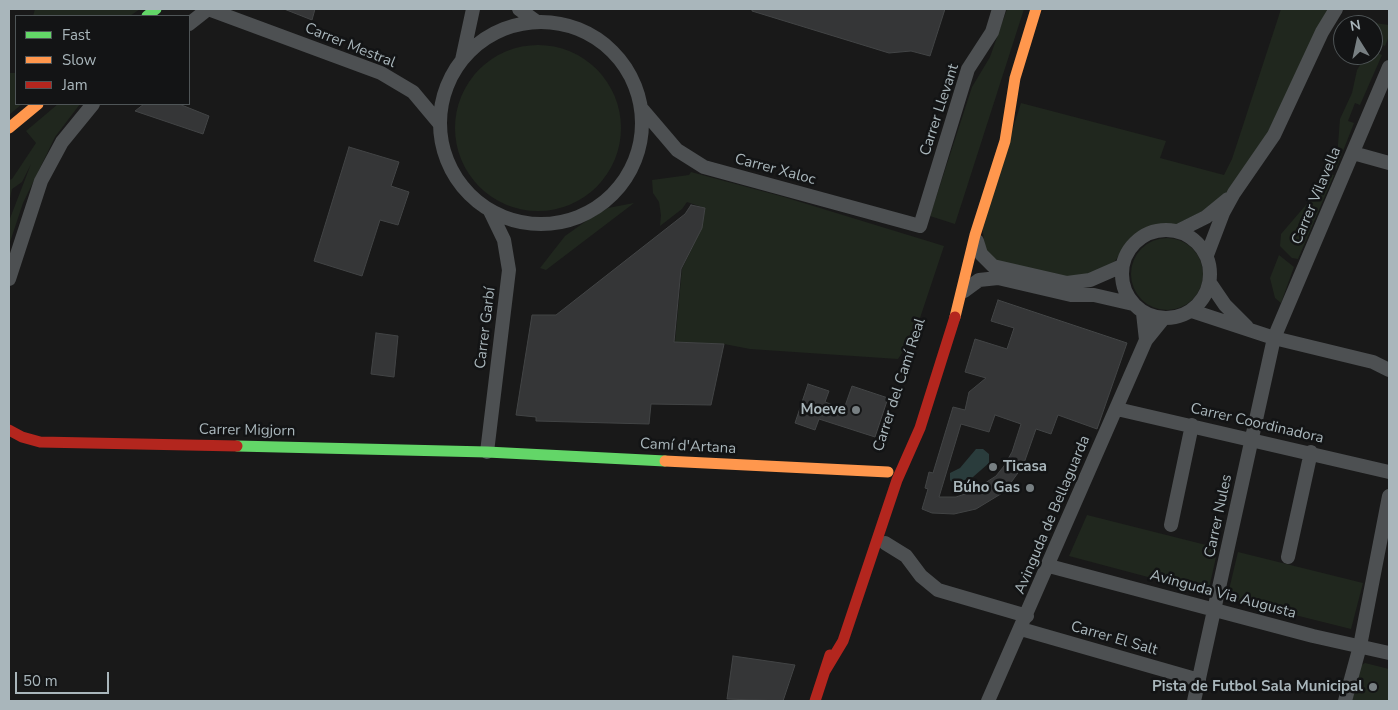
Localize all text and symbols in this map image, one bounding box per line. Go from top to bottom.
legend [15,15,190,105]
north arrow [1333,15,1383,65]
text: N [1349,15,1362,36]
street label: Carrer Mestral [302,20,398,72]
text: Fast [62,25,90,45]
text: Slow [62,50,96,70]
street label: Carrer Llevant [917,62,963,158]
text: Jam [62,75,88,95]
street label: Carrer Vilavella [1288,145,1346,247]
street label: Carrer Xaloc [733,151,817,189]
street label: Carrer Garbí [472,286,500,370]
street label: Carrer del Camí Real [870,316,930,454]
street label: Carrer Coordinadora [1189,400,1325,448]
place label: Moeve [800,401,846,419]
marker: Moeve [850,404,862,416]
street label: Carrer Migjorn [199,421,295,441]
street label: Avinguda de Bellaguarda [1011,433,1095,597]
street label: Camí d'Artana [639,435,737,459]
place label: Ticasa [1003,458,1047,476]
marker: Ticasa [987,461,999,473]
street label: Carrer Nules [1201,473,1237,559]
place label: Búho Gas [953,479,1020,497]
marker: Búho Gas [1024,482,1036,494]
street label: Avinguda Via Augusta [1148,567,1298,623]
street label: Carrer El Salt [1069,618,1159,660]
scale bar [18,662,111,694]
text: 50 m [23,671,58,691]
place label: Pista de Futbol Sala Municipal [1152,678,1363,696]
marker: Pista de Futbol Sala Municipal [1367,681,1379,693]

